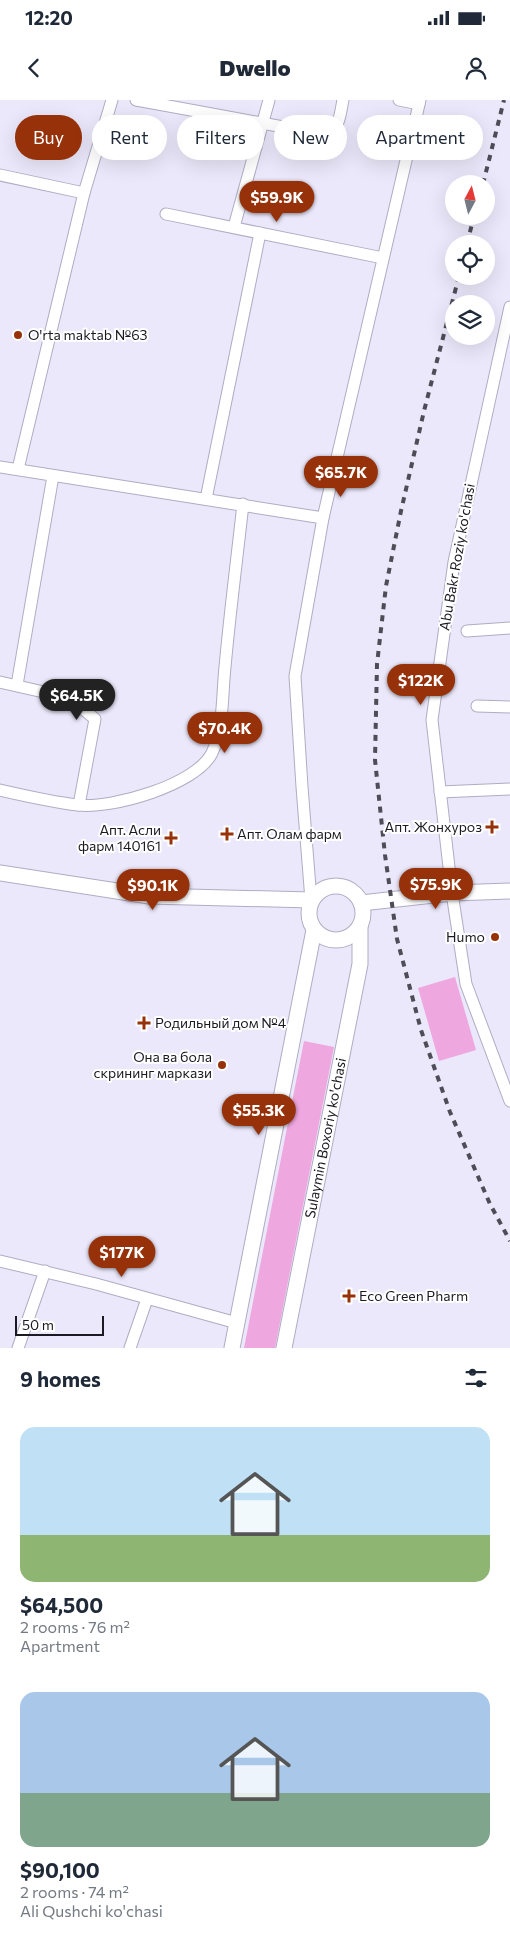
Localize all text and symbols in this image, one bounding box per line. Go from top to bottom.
text: 12:20 [25,6,73,29]
icon: back [20,54,48,82]
text: Dwello [219,54,291,81]
icon: person [462,54,490,82]
chip: Buy [15,115,82,160]
chip: Rent [92,115,167,160]
chip: Filters [177,115,264,160]
chip: New [274,115,347,160]
chip: Apartment [357,115,483,160]
north arrow [445,175,495,225]
map controls [445,175,495,345]
pin: $59.9K [236,180,318,223]
text: $59.9K [250,187,304,206]
button: locate [445,235,495,285]
button: layers [445,295,495,345]
place label: O'rta maktab №63 [28,326,148,343]
marker: O'rta maktab №63 [12,329,24,341]
pin: $65.7K [300,456,382,498]
text: $65.7K [315,462,367,481]
street label: Abu Bakr Roziy ko'chasi [435,482,478,632]
pin: $122K [386,664,456,706]
text: $122K [398,670,444,689]
pin: $64.5K [36,678,118,721]
text: $64.5K [50,685,104,704]
pin: $70.4K [184,712,266,754]
text: $70.4K [198,718,252,737]
place label: Апт. Жонхуроз [385,818,482,835]
place label: Апт. Асли фарм 140161 [78,821,161,854]
marker: Апт. Жонхуроз [486,821,498,833]
place label: Апт. Олам фарм [237,825,342,842]
marker: Апт. Олам фарм [221,828,233,840]
marker: Апт. Асли фарм 140161 [165,832,177,844]
pin: $90.1K [112,868,194,911]
pin: $75.9K [395,868,477,910]
text: $75.9K [410,874,462,893]
text: $90.1K [128,875,178,894]
place label: Humo [446,928,485,945]
marker: Humo [489,931,501,943]
place label: Родильный дом №4 [155,1014,287,1031]
marker: Родильный дом №4 [137,1016,151,1030]
place label: Она ва бола скрининг маркази [94,1048,212,1081]
street label: Sulaymin Boxoriy ko'chasi [301,1056,349,1220]
marker: Она ва бола скрининг маркази [216,1059,228,1071]
pin: $55.3K [218,1094,300,1136]
text: $55.3K [233,1100,285,1119]
pin: $177K [87,1236,157,1278]
text: $177K [99,1242,145,1261]
place label: Eco Green Pharm [359,1287,468,1304]
marker: Eco Green Pharm [343,1290,355,1302]
scale bar [15,1313,104,1336]
text: 50 m [22,1316,54,1333]
icon: filters [462,1364,490,1392]
text: 9 homes [20,1366,101,1391]
icon: home [210,1459,300,1549]
text: $64,500 [20,1592,103,1617]
text: 2 rooms · 76 m² [20,1617,130,1636]
text: Apartment [20,1636,100,1655]
icon: home [210,1724,300,1814]
text: $90,100 [20,1857,100,1882]
text: 2 rooms · 74 m² [20,1882,129,1901]
text: Ali Qushchi ko'chasi [20,1901,163,1920]

